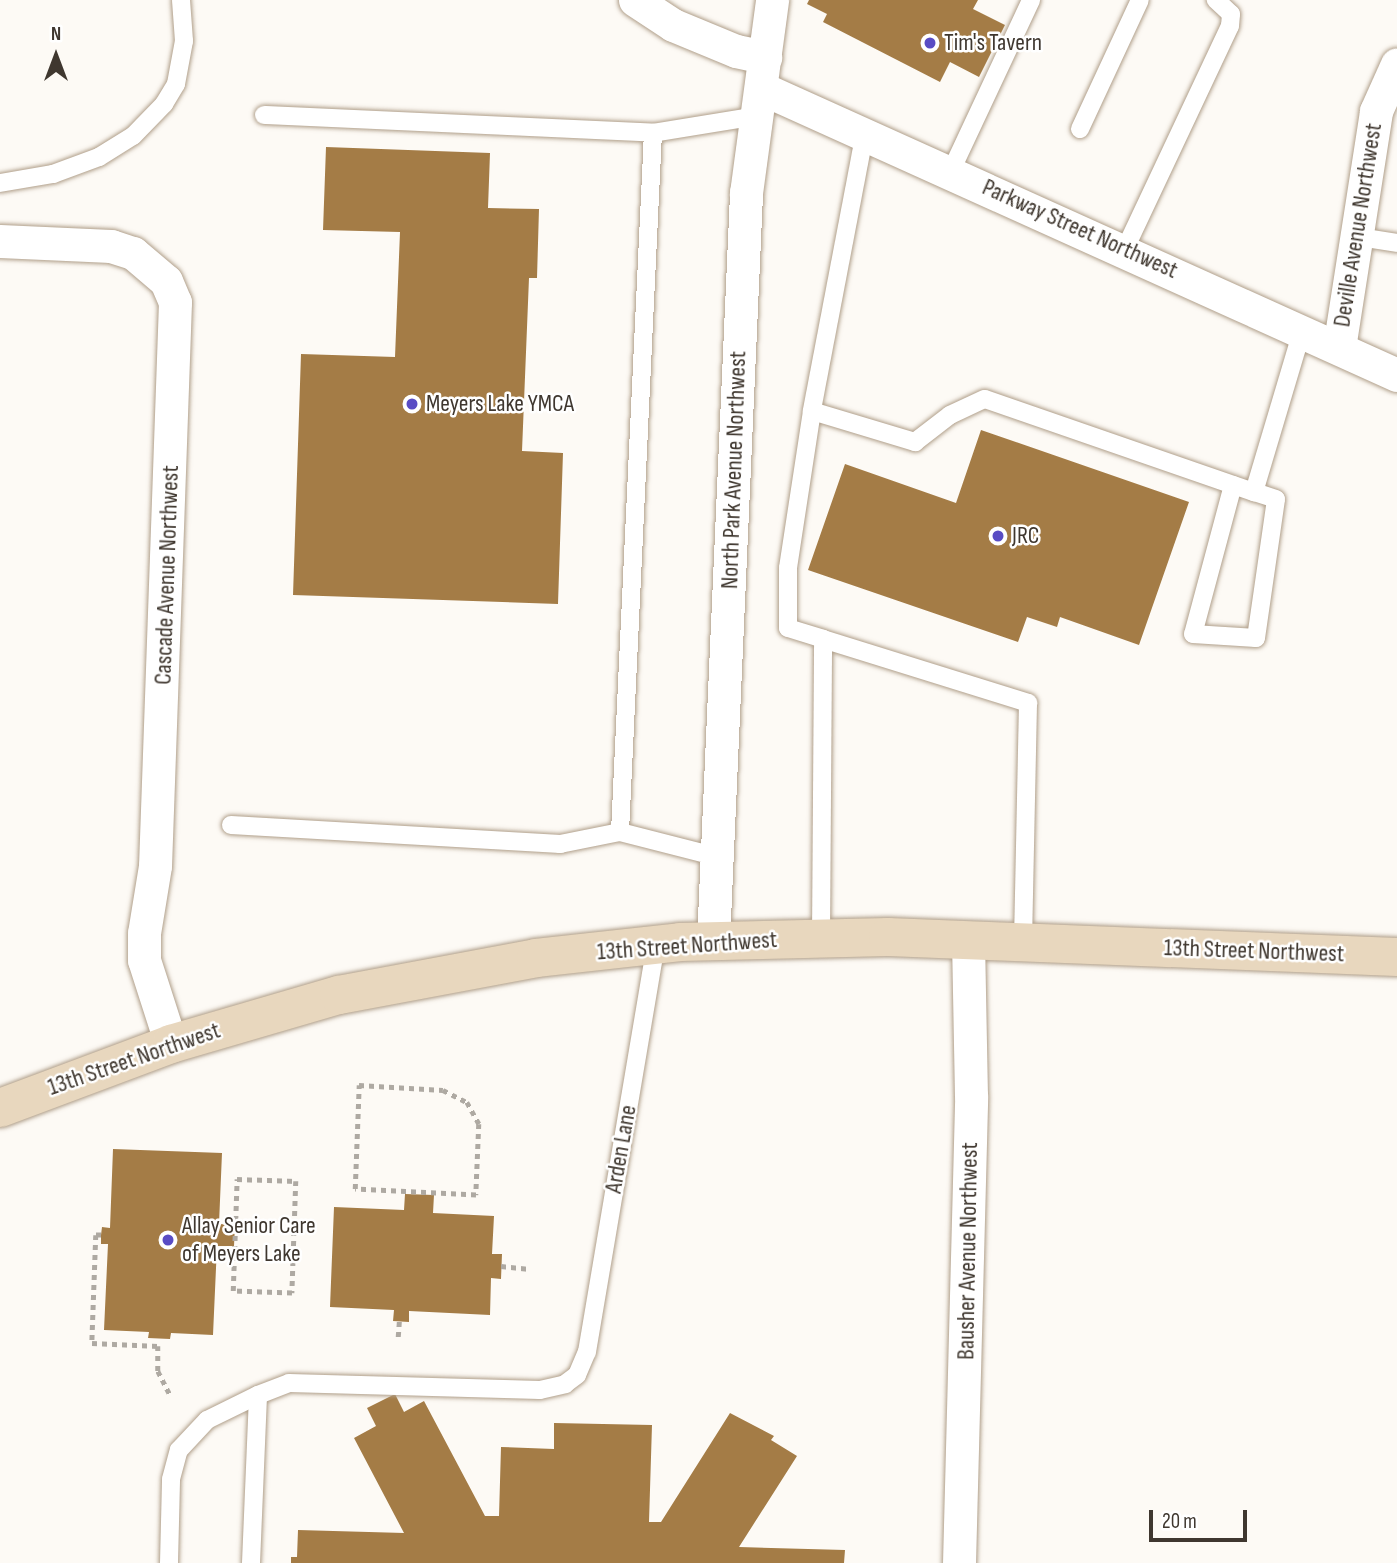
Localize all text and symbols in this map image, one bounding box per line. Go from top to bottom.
north arrow [21,21,91,91]
text: N [51,23,61,46]
place label: Tim's Tavern [944,29,1042,57]
marker: Tim's Tavern [922,35,938,51]
street label: Deville Avenue Northwest [1328,121,1388,329]
street label: Parkway Street Northwest [978,173,1182,285]
street label: North Park Avenue Northwest [715,351,753,589]
place label: Meyers Lake YMCA [426,390,574,418]
marker: Meyers Lake YMCA [404,396,420,412]
street label: Cascade Avenue Northwest [149,465,185,685]
place label: JRC [1012,522,1039,550]
marker: JRC [990,528,1006,544]
street label: 13th Street Northwest [596,925,778,967]
street label: 13th Street Northwest [1163,933,1345,969]
street label: 13th Street Northwest [44,1016,224,1102]
street label: Arden Lane [599,1103,643,1195]
street label: Bausher Avenue Northwest [952,1142,984,1360]
place label: Allay Senior Care of Meyers Lake [182,1212,316,1268]
marker: Allay Senior Care of Meyers Lake [160,1232,176,1248]
scale bar [1152,1496,1250,1540]
text: 20 m [1162,1509,1197,1534]

